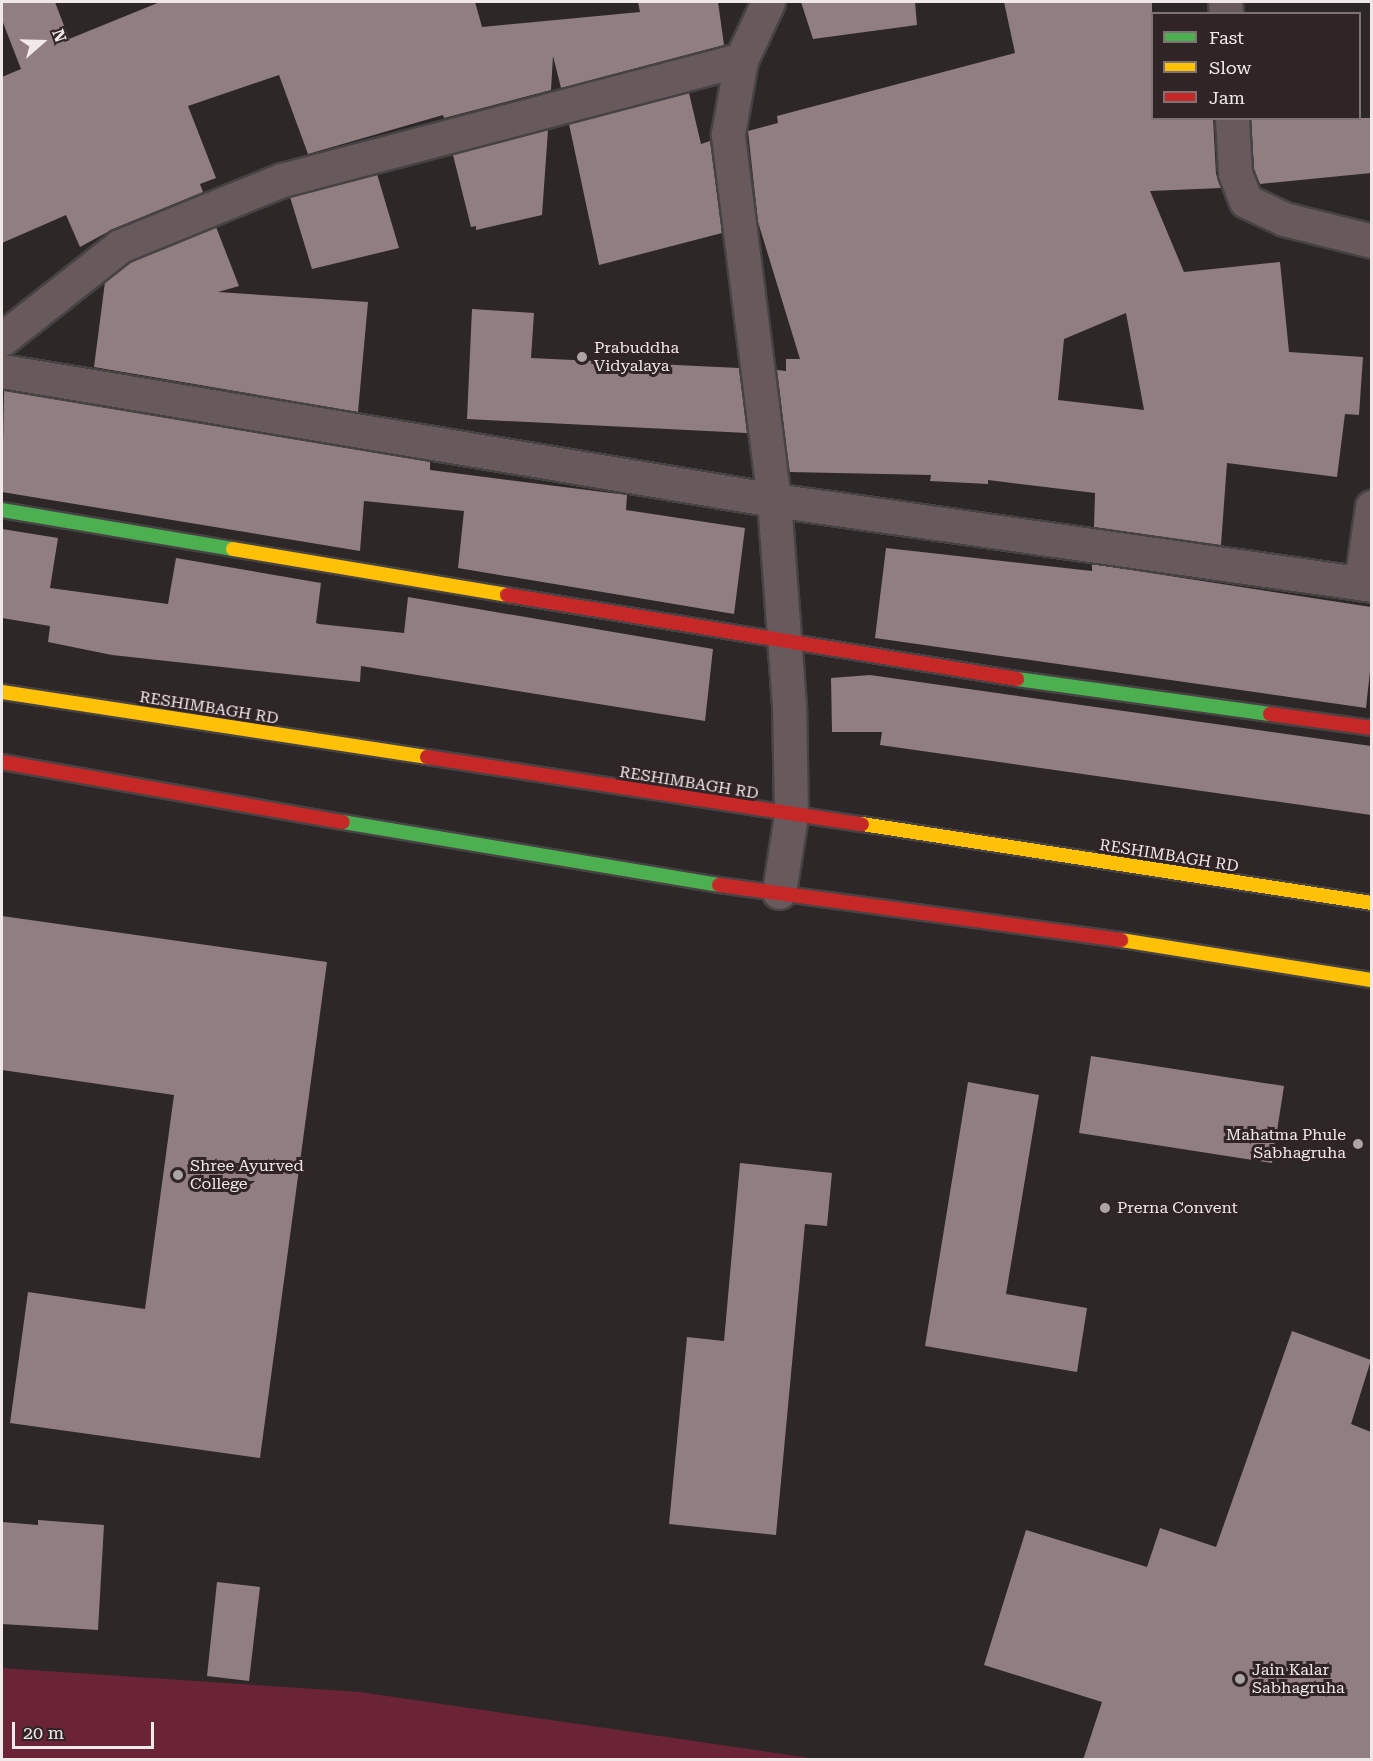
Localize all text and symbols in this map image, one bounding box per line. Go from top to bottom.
north arrow [12,12,72,72]
legend [1151,12,1361,120]
text: N [48,27,70,45]
text: Fast [1209,27,1244,48]
text: Slow [1209,57,1251,78]
text: Jam [1209,87,1245,108]
place label: Prabuddha Vidyalaya [594,338,679,376]
marker: Prabuddha Vidyalaya [575,350,589,364]
street label: RESHIMBAGH RD [138,688,280,728]
street label: RESHIMBAGH RD [618,763,760,803]
street label: RESHIMBAGH RD [1098,836,1240,876]
place label: Mahatma Phule Sabhagruha [1226,1125,1346,1163]
marker: Mahatma Phule Sabhagruha [1351,1137,1365,1151]
place label: Shree Ayurved College [190,1156,304,1194]
marker: Shree Ayurved College [171,1168,185,1182]
place label: Prerna Convent [1117,1198,1238,1218]
marker: Prerna Convent [1098,1201,1112,1215]
place label: Jain Kalar Sabhagruha [1252,1660,1345,1698]
marker: Jain Kalar Sabhagruha [1233,1672,1247,1686]
scale bar [15,1710,158,1748]
text: 20 m [23,1722,64,1743]

